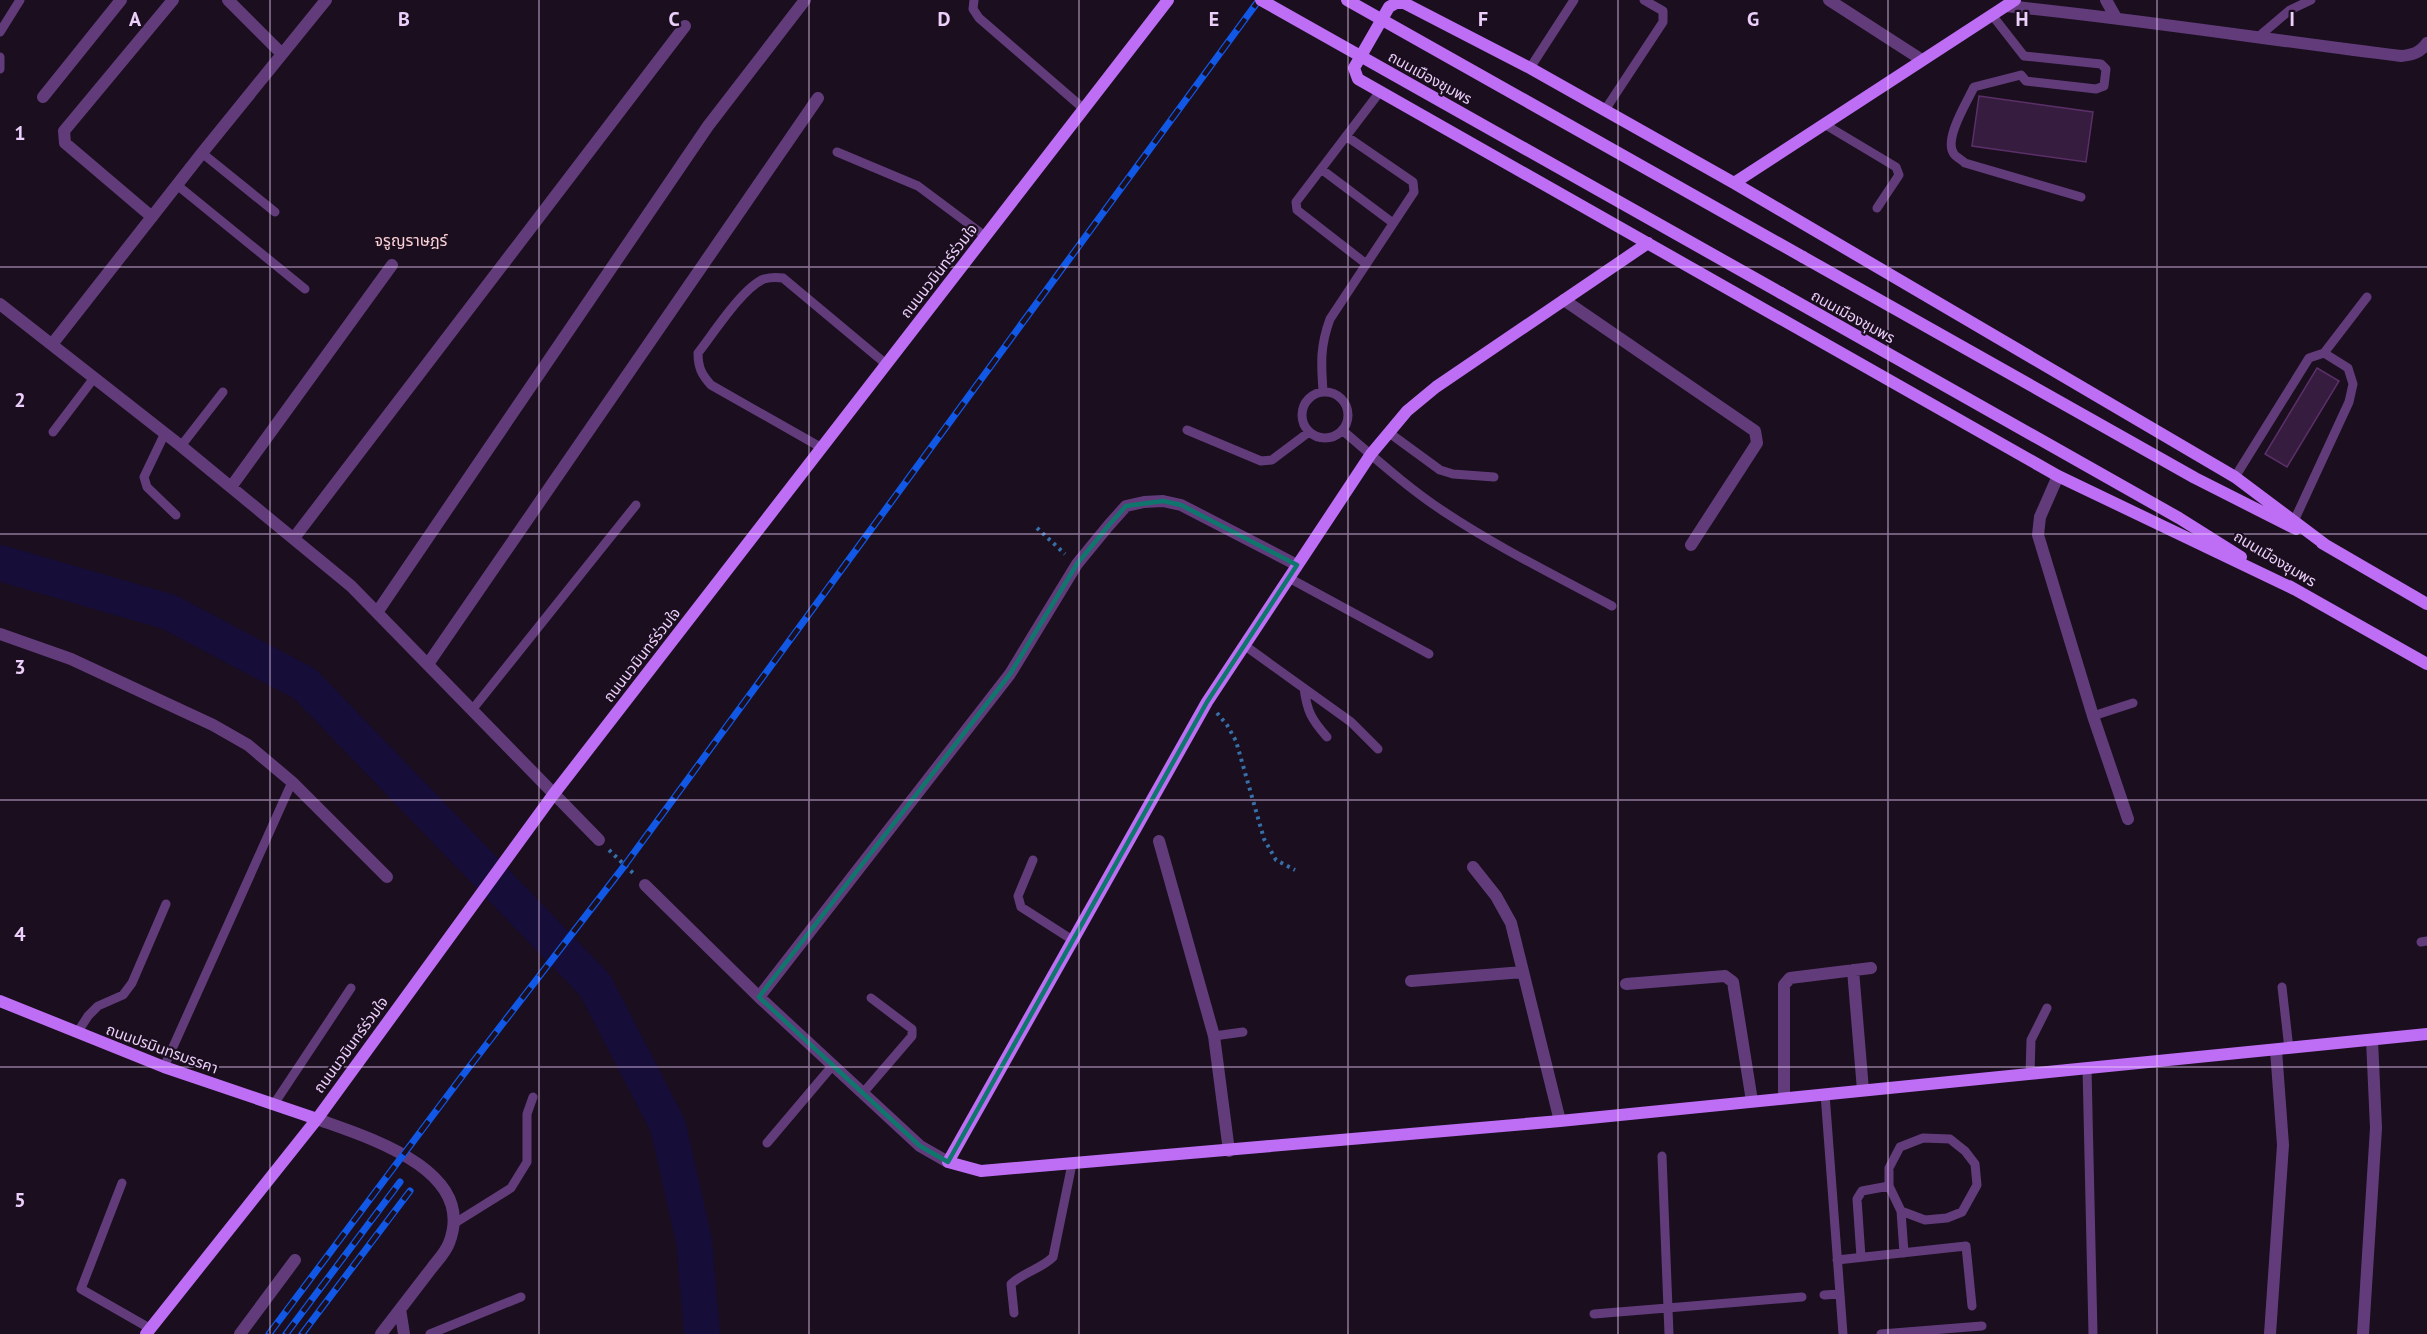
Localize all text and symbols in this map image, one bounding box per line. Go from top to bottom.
text: A [129,6,142,32]
text: B [398,6,410,32]
text: C [668,6,680,32]
text: D [938,6,951,32]
text: E [1209,6,1219,32]
text: F [1478,6,1488,32]
text: G [1747,6,1759,32]
text: H [2015,6,2029,32]
text: I [2289,6,2295,32]
street label: ถนนเมืองชุมพร [1385,47,1475,108]
text: 1 [14,120,26,146]
street label: ถนนนวมินทร์ร่วมใจ [896,220,981,322]
district label: จรูญราษฎร์ [375,230,448,250]
street label: ถนนเมืองชุมพร [1808,286,1898,347]
text: 2 [14,387,26,413]
street label: ถนนเมืองชุมพร [2231,526,2320,591]
street label: ถนนนวมินทร์ร่วมใจ [599,604,684,706]
text: 3 [14,654,26,680]
text: 4 [14,921,26,947]
street label: ถนนนวมินทร์ร่วมใจ [309,993,392,1097]
street label: ถนนปรมินทรมรรคา [104,1019,221,1078]
text: 5 [14,1187,26,1213]

